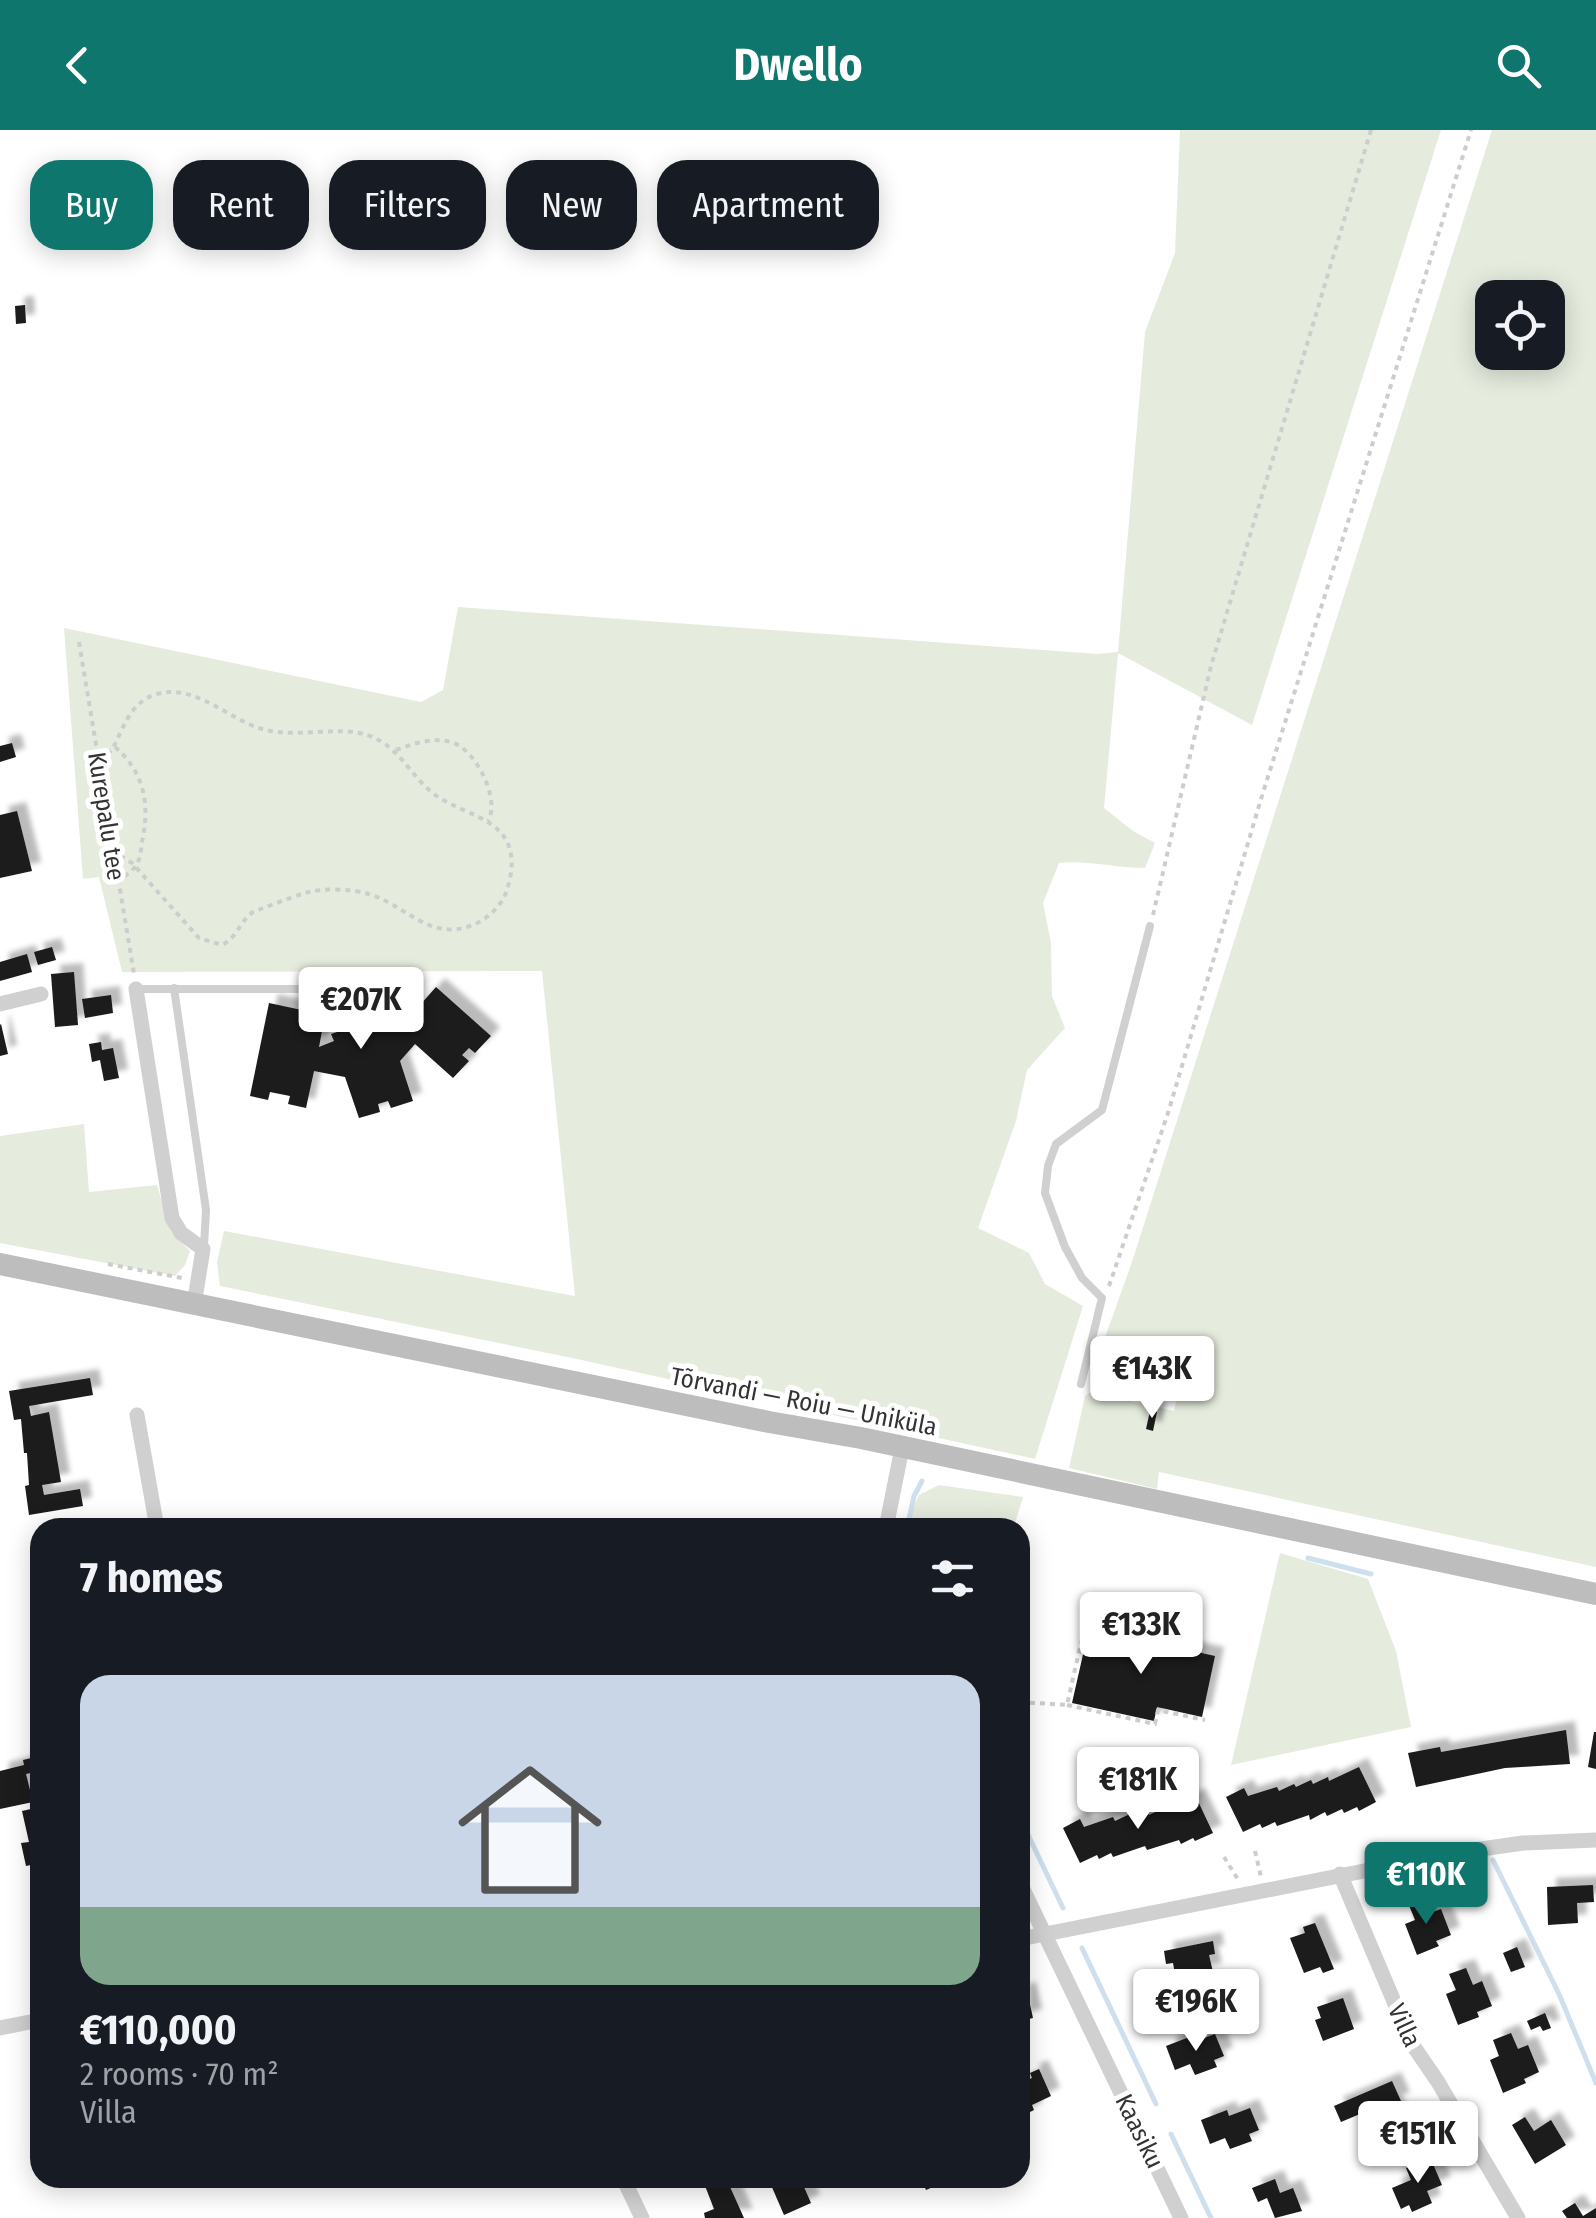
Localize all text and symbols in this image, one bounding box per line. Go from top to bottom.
icon: back [50,38,105,93]
text: Dwello [734,38,862,92]
icon: search [1491,38,1546,93]
chip: Buy [30,160,153,250]
chip: Rent [173,160,309,250]
chip: Filters [329,160,486,250]
chip: New [506,160,637,250]
chip: Apartment [657,160,879,250]
map controls [1475,280,1565,370]
button: locate [1475,280,1565,370]
street label: Kurepalu tee [81,750,131,882]
pin: €207K [291,967,431,1052]
text: €207K [321,980,401,1018]
pin: €143K [1082,1336,1222,1421]
text: €143K [1112,1349,1192,1387]
street label: Tõrvandi — Roiu — Uniküla [668,1361,939,1443]
icon: filters [925,1551,980,1606]
text: 7 homes [80,1553,223,1603]
pin: €133K [1071,1592,1211,1677]
text: €133K [1102,1605,1180,1643]
icon: home [440,1740,620,1920]
pin: €181K [1068,1747,1208,1832]
text: €181K [1099,1760,1177,1798]
pin: €110K [1356,1842,1496,1927]
text: €110K [1387,1855,1465,1893]
pin: €196K [1126,1969,1266,2054]
text: €196K [1155,1982,1237,2020]
street label: Villa [1381,1999,1427,2052]
text: €110,000 [80,2005,237,2055]
text: 2 rooms · 70 m² [80,2055,279,2093]
street label: Kaasiku [1108,2089,1170,2173]
text: Villa [80,2093,137,2131]
pin: €151K [1348,2101,1488,2186]
text: €151K [1380,2114,1456,2152]

